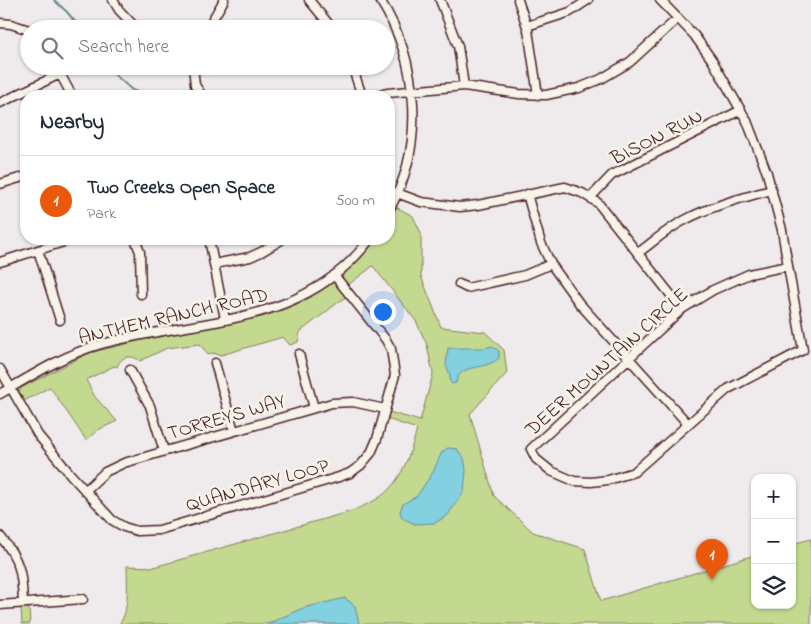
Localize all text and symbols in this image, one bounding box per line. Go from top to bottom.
search box [20,20,395,75]
icon: search [38,34,66,62]
text: Search here [78,34,169,61]
street label: BISON RUN [605,103,708,174]
text: Nearby [40,108,104,138]
text: Two Creeks Open Space [87,175,275,202]
text: 1 [53,189,59,213]
text: 500 m [336,189,375,213]
text: Park [87,202,116,226]
street label: ANTHEM RANCH ROAD [76,281,271,353]
street label: DEER MOUNTAIN CIRCLE [519,282,696,445]
your location [370,299,396,325]
street label: TORREYS WAY [164,388,289,449]
street label: QUANDARY LOOP [183,452,333,521]
map controls [751,474,796,609]
button: + [751,474,796,519]
button: − [751,519,796,564]
pin: 1 [696,539,728,580]
button: layers [751,564,796,609]

